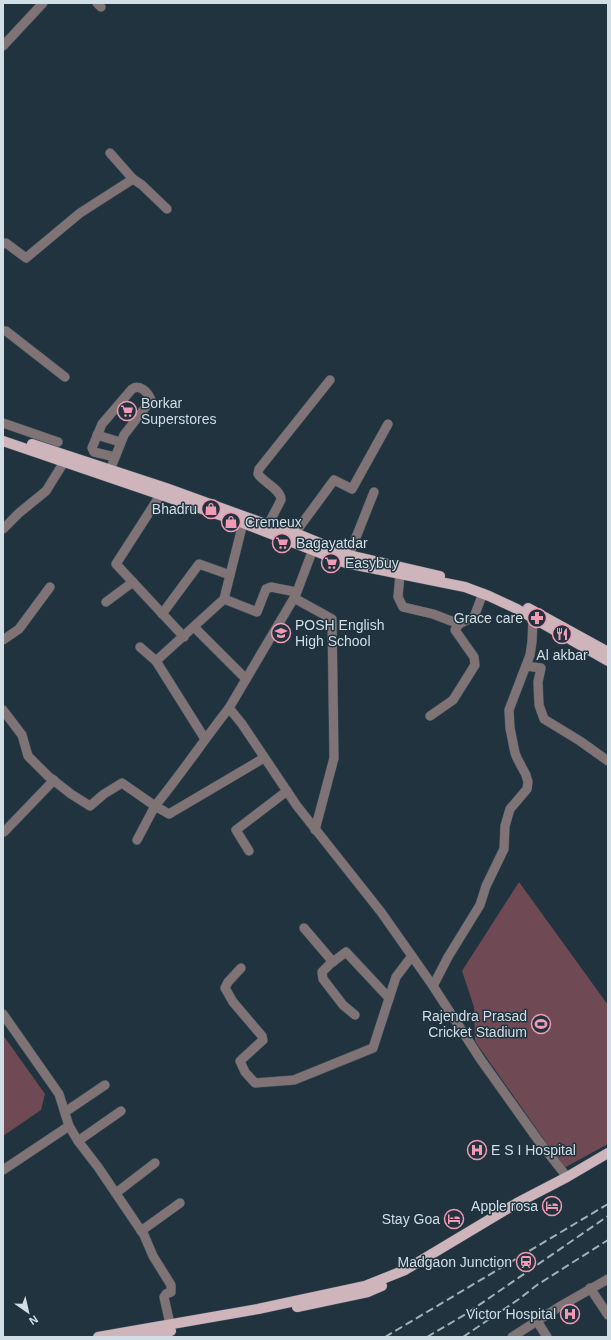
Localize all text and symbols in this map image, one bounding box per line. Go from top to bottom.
place label: Borkar Superstores [141,395,216,427]
supermarket icon: Borkar Superstores [116,400,138,422]
shop icon: Bhadru [200,498,222,520]
place label: Bhadru [152,501,197,517]
shop icon: Cremeux [220,511,242,533]
place label: Cremeux [245,514,302,530]
supermarket icon: Bagayatdar [271,532,293,554]
place label: Bagayatdar [296,535,368,551]
supermarket icon: Easybuy [320,552,342,574]
place label: Easybuy [345,555,399,571]
pharmacy icon: Grace care [526,607,548,629]
place label: Grace care [454,610,523,626]
place label: POSH English High School [295,617,384,649]
school or university icon: POSH English High School [270,622,292,644]
restaurant icon: Al akbar [551,623,573,645]
place label: Al akbar [536,647,588,663]
place label: Rajendra Prasad Cricket Stadium [422,1008,527,1040]
sports icon: Rajendra Prasad Cricket Stadium [530,1013,552,1035]
hospital icon: E S I Hospital [466,1139,488,1161]
place label: E S I Hospital [491,1142,576,1158]
hotel icon: Apple rosa [541,1195,563,1217]
place label: Apple rosa [471,1198,538,1214]
hotel icon: Stay Goa [443,1208,465,1230]
place label: Stay Goa [382,1211,440,1227]
station icon: Madgaon Junction [515,1251,537,1273]
place label: Madgaon Junction [398,1254,512,1270]
north arrow [8,1292,48,1332]
hospital icon: Victor Hospital [559,1303,581,1325]
place label: Victor Hospital [466,1306,556,1322]
text: N [27,1313,40,1328]

